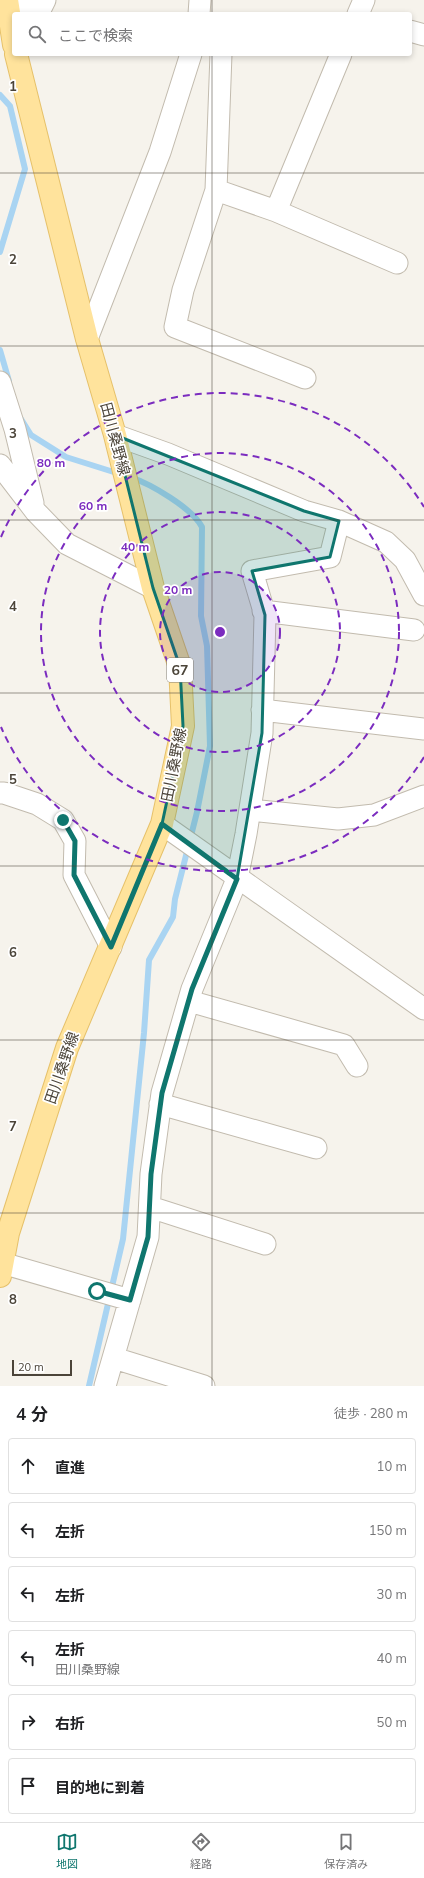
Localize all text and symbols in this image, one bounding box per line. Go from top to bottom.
search box [12,12,412,56]
icon: search [26,23,48,45]
text: ここで検索 [58,26,133,45]
text: 1 [9,78,17,94]
text: 2 [9,251,17,267]
street label: 田川桑野線 [97,400,134,478]
text: 3 [9,425,17,441]
text: 80 m [37,455,65,470]
text: 60 m [79,498,107,513]
text: 40 m [121,539,149,554]
text: 20 m [164,582,192,597]
text: 4 [9,598,17,614]
centre of rings [213,625,227,639]
road number: 67 [167,658,193,682]
street label: 田川桑野線 [157,726,190,804]
text: 5 [9,771,17,787]
route end [54,811,72,829]
text: 6 [9,944,17,960]
street label: 田川桑野線 [40,1029,83,1106]
text: 7 [9,1118,17,1134]
route start [88,1282,106,1300]
text: 8 [9,1291,17,1307]
scale bar [12,1358,72,1377]
text: 20 m [18,1360,44,1374]
text: 4 分 [16,1403,48,1424]
text: 徒歩 · 280 m [334,1405,408,1421]
icon: ahead [17,1455,39,1477]
text: 直進 [55,1458,85,1477]
text: 10 m [377,1458,407,1474]
icon: left [17,1519,39,1541]
text: 左折 [55,1522,85,1541]
text: 150 m [369,1522,407,1538]
icon: left [17,1583,39,1605]
text: 左折 [55,1586,85,1605]
text: 30 m [377,1586,407,1602]
text: 左折 [55,1640,85,1659]
icon: left [17,1647,39,1669]
text: 40 m [377,1650,407,1666]
text: 田川桑野線 [55,1661,120,1677]
icon: right [17,1711,39,1733]
text: 右折 [55,1714,85,1733]
text: 50 m [377,1714,407,1730]
icon: arrive [17,1775,39,1797]
text: 目的地に到着 [55,1778,145,1797]
tab: 地図 [56,1831,78,1871]
tab: 経路 [190,1831,212,1871]
tab: 保存済み [324,1831,368,1871]

